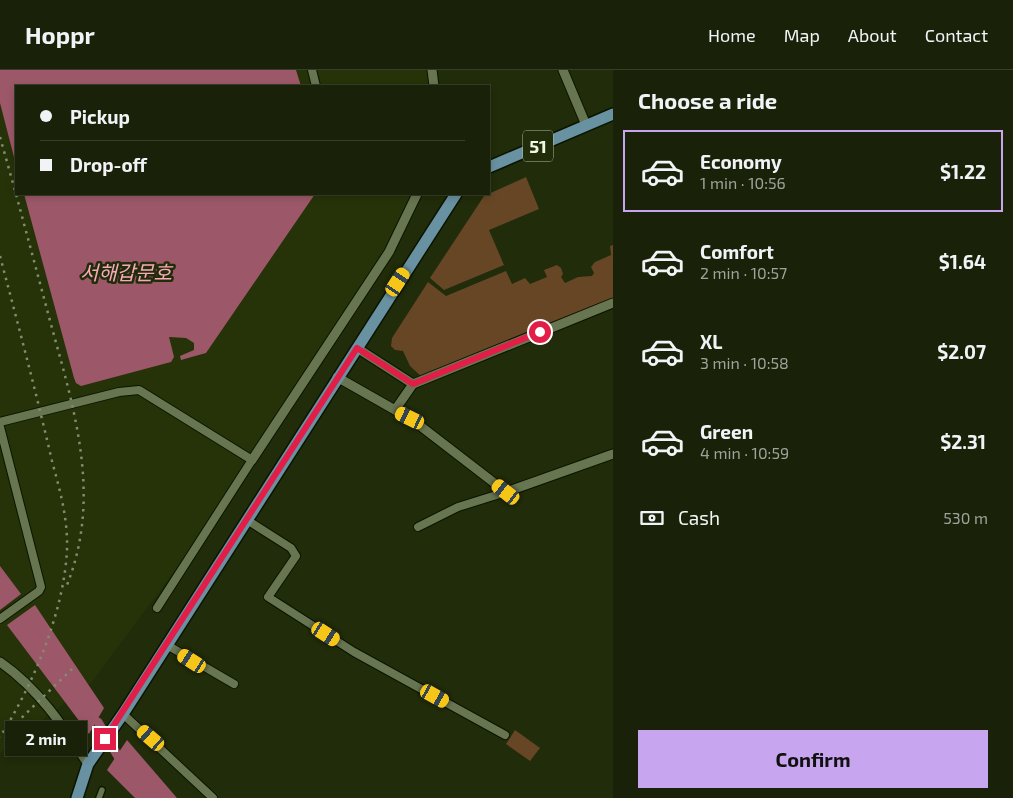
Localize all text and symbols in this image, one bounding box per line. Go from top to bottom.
text: Hoppr [25,20,95,49]
text: Home [708,24,756,46]
text: Map [784,24,820,46]
text: About [848,24,897,46]
text: Contact [925,24,988,46]
text: Choose a ride [638,87,777,113]
text: Pickup [70,105,130,128]
road number: 51 [523,130,553,162]
icon: car [640,149,685,194]
text: Economy [700,150,782,173]
text: Drop-off [70,153,147,176]
text: $1.22 [940,160,986,183]
text: 1 min · 10:56 [700,173,786,192]
icon: car [640,239,685,284]
text: Comfort [700,240,774,263]
text: $1.64 [939,250,986,273]
water label: 서해갑문호 [80,260,174,284]
text: 2 min · 10:57 [700,263,787,282]
car [383,265,412,299]
route start [529,321,551,343]
icon: car [640,329,685,374]
text: XL [700,330,722,353]
text: $2.07 [937,340,986,363]
text: 3 min · 10:58 [700,353,789,372]
car [393,405,426,431]
icon: car [640,419,685,464]
text: Green [700,420,753,443]
text: $2.31 [940,430,986,453]
text: 4 min · 10:59 [700,443,789,462]
car [489,477,522,507]
icon: cash [638,504,666,532]
text: Cash [678,506,720,529]
text: 530 m [943,508,988,527]
car [309,620,342,648]
car [175,647,208,675]
car [418,682,451,710]
callout: 2 min [5,722,88,756]
car [134,722,167,754]
route end [94,728,116,750]
text: 2 min [26,729,66,748]
button: Confirm [638,730,988,788]

